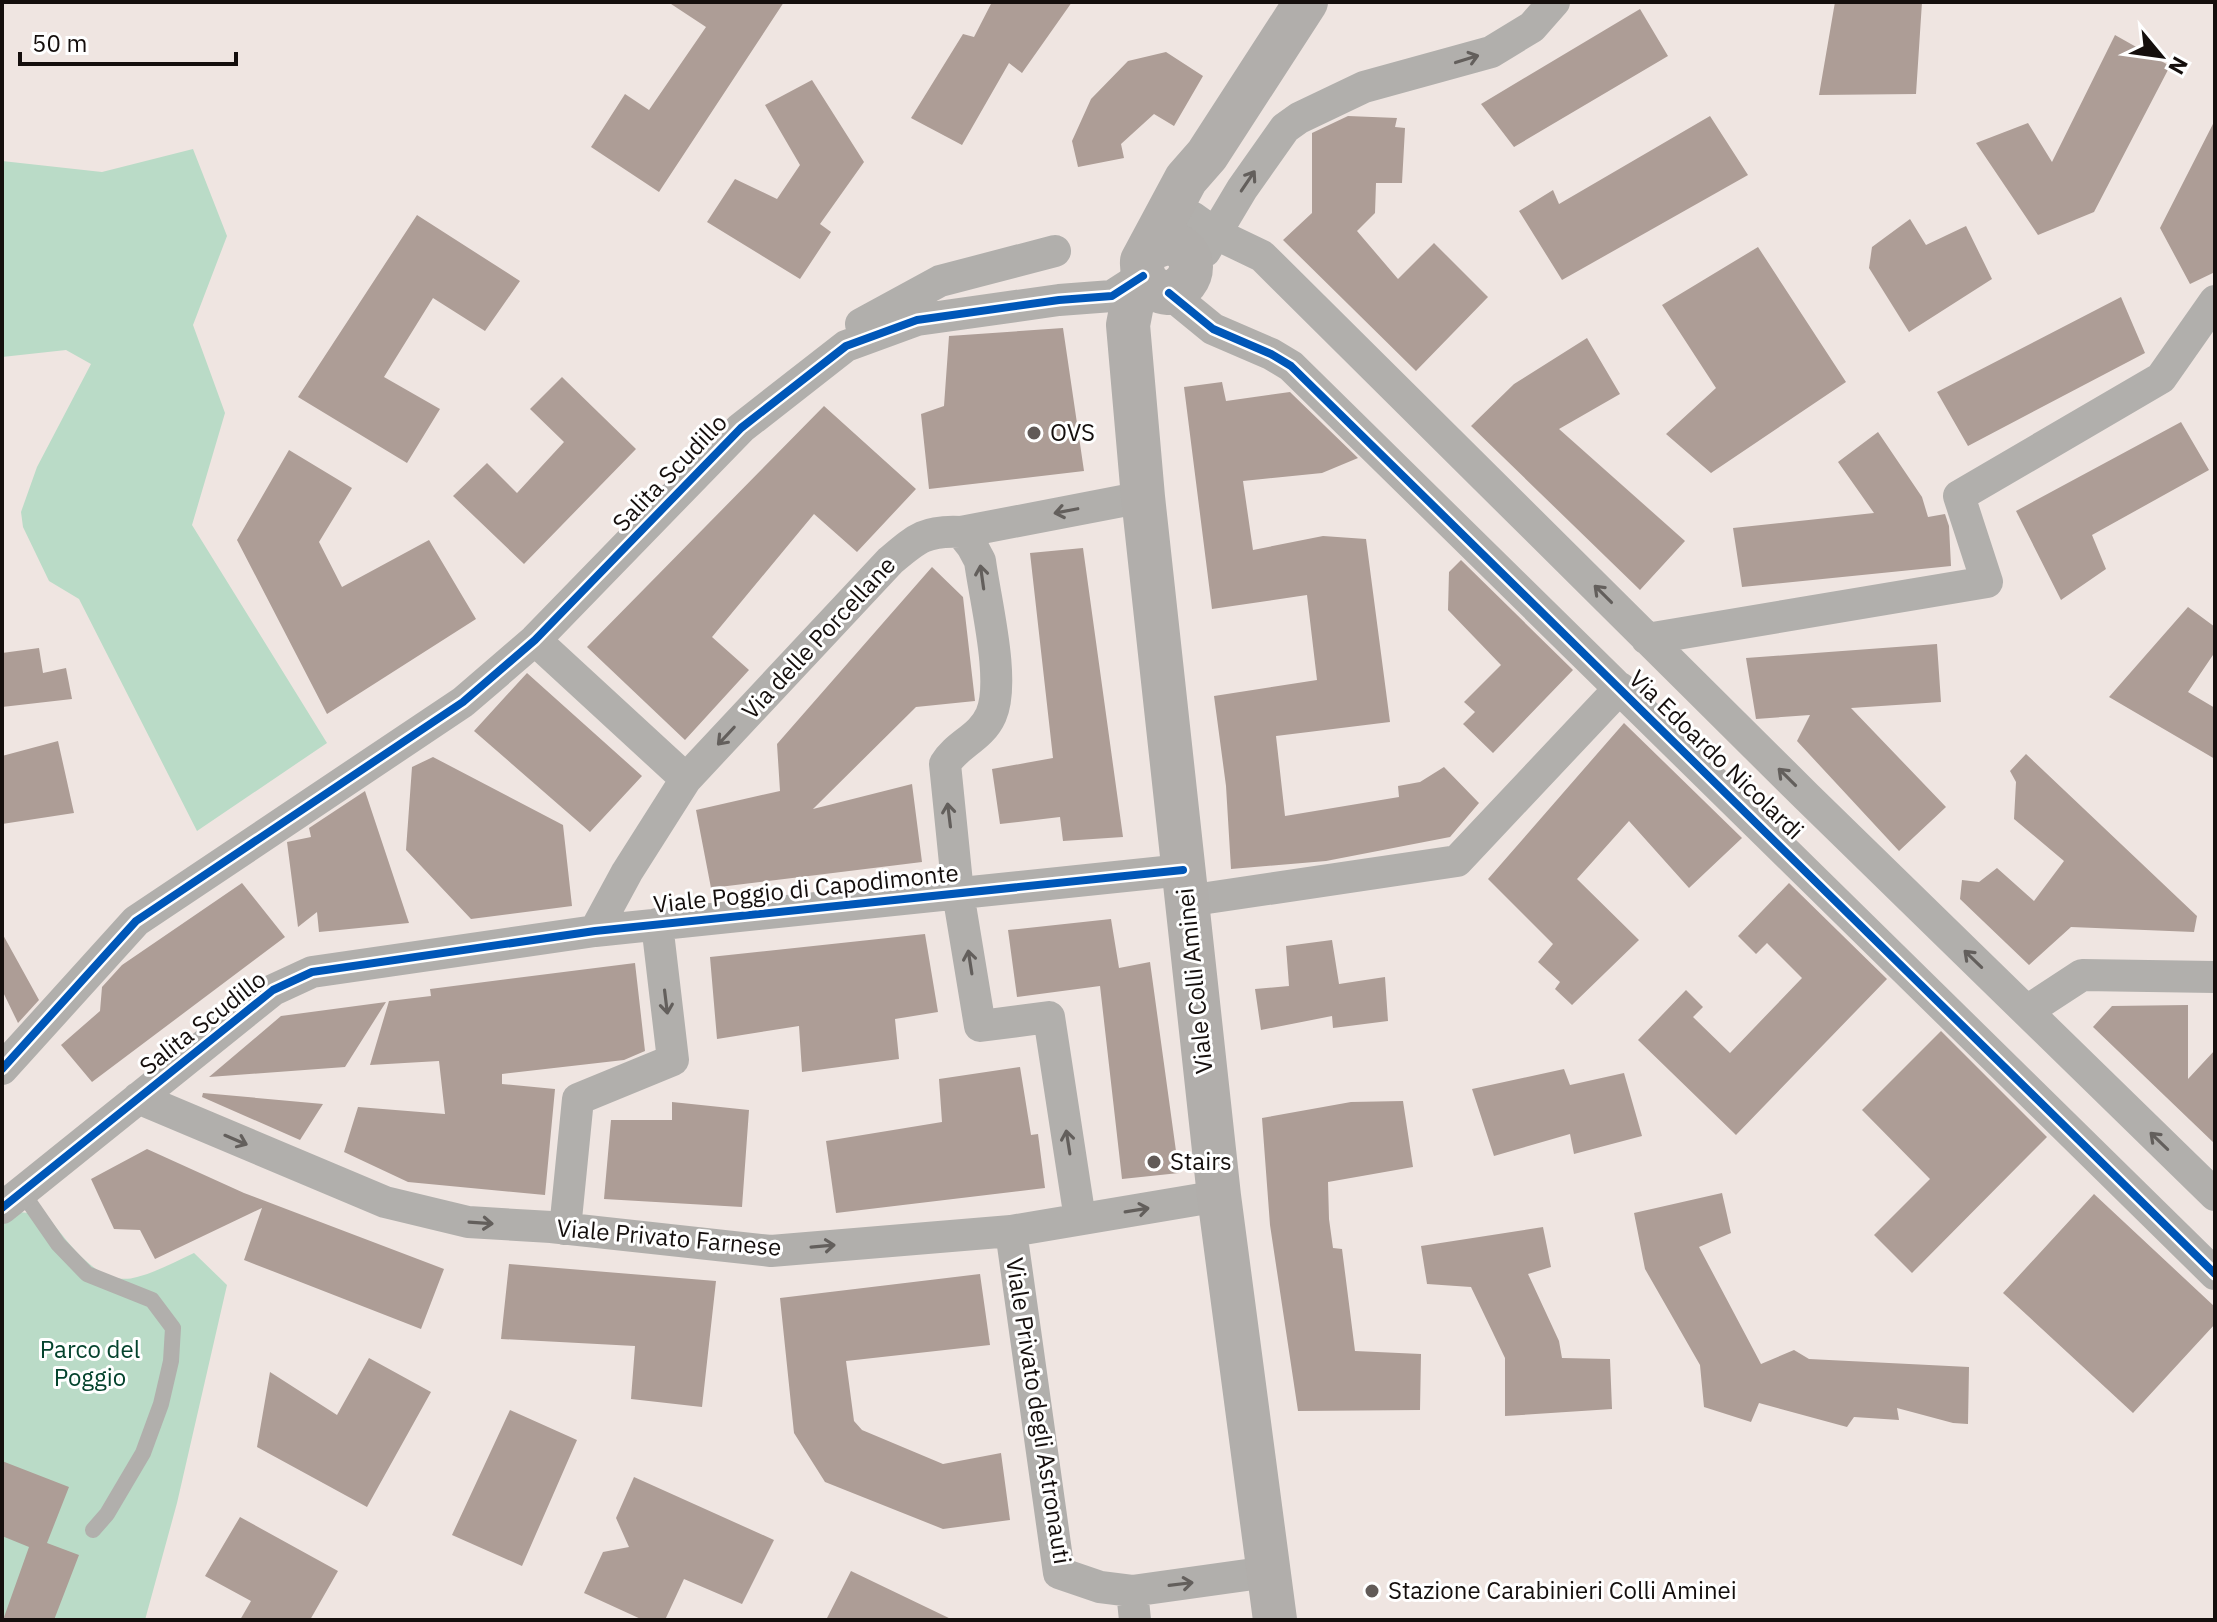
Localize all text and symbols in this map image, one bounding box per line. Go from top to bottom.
scale bar [20,16,236,66]
north arrow [2121,16,2201,96]
text: 50 m [32,27,87,59]
one-way arrow [1454,51,1479,65]
text: N [2162,52,2195,80]
one-way arrow [1240,170,1257,192]
street label: Salita Scudillo [605,406,734,538]
place label: OVS [1050,416,1095,448]
marker: OVS [1025,424,1043,442]
one-way arrow [1054,505,1079,520]
street label: Via delle Porcellane [734,549,902,726]
one-way arrow [974,565,989,591]
one-way arrow [1593,584,1612,604]
street label: Via Edoardo Nicolardi [1623,663,1811,846]
one-way arrow [716,726,735,746]
one-way arrow [1778,768,1797,787]
one-way arrow [941,803,956,828]
street label: Viale Poggio di Capodimonte [652,856,960,920]
street label: Viale Colli Aminei [1168,886,1220,1076]
one-way arrow [961,950,976,975]
one-way arrow [1964,950,1983,969]
street label: Salita Scudillo [133,963,272,1082]
one-way arrow [659,989,674,1014]
one-way arrow [1060,1130,1075,1155]
one-way arrow [2149,1131,2169,1150]
one-way arrow [223,1133,248,1148]
place label: Stairs [1170,1145,1232,1177]
marker: Stairs [1145,1153,1163,1171]
one-way arrow [1124,1201,1149,1216]
street label: Viale Privato Farnese [555,1211,783,1263]
one-way arrow [467,1216,494,1231]
one-way arrow [809,1238,836,1253]
street label: Viale Privato degli Astronauti [999,1255,1079,1566]
park label: Parco del Poggio [40,1333,140,1393]
place label: Stazione Carabinieri Colli Aminei [1388,1574,1737,1606]
one-way arrow [1167,1577,1193,1592]
marker: Stazione Carabinieri Colli Aminei [1363,1582,1381,1600]

